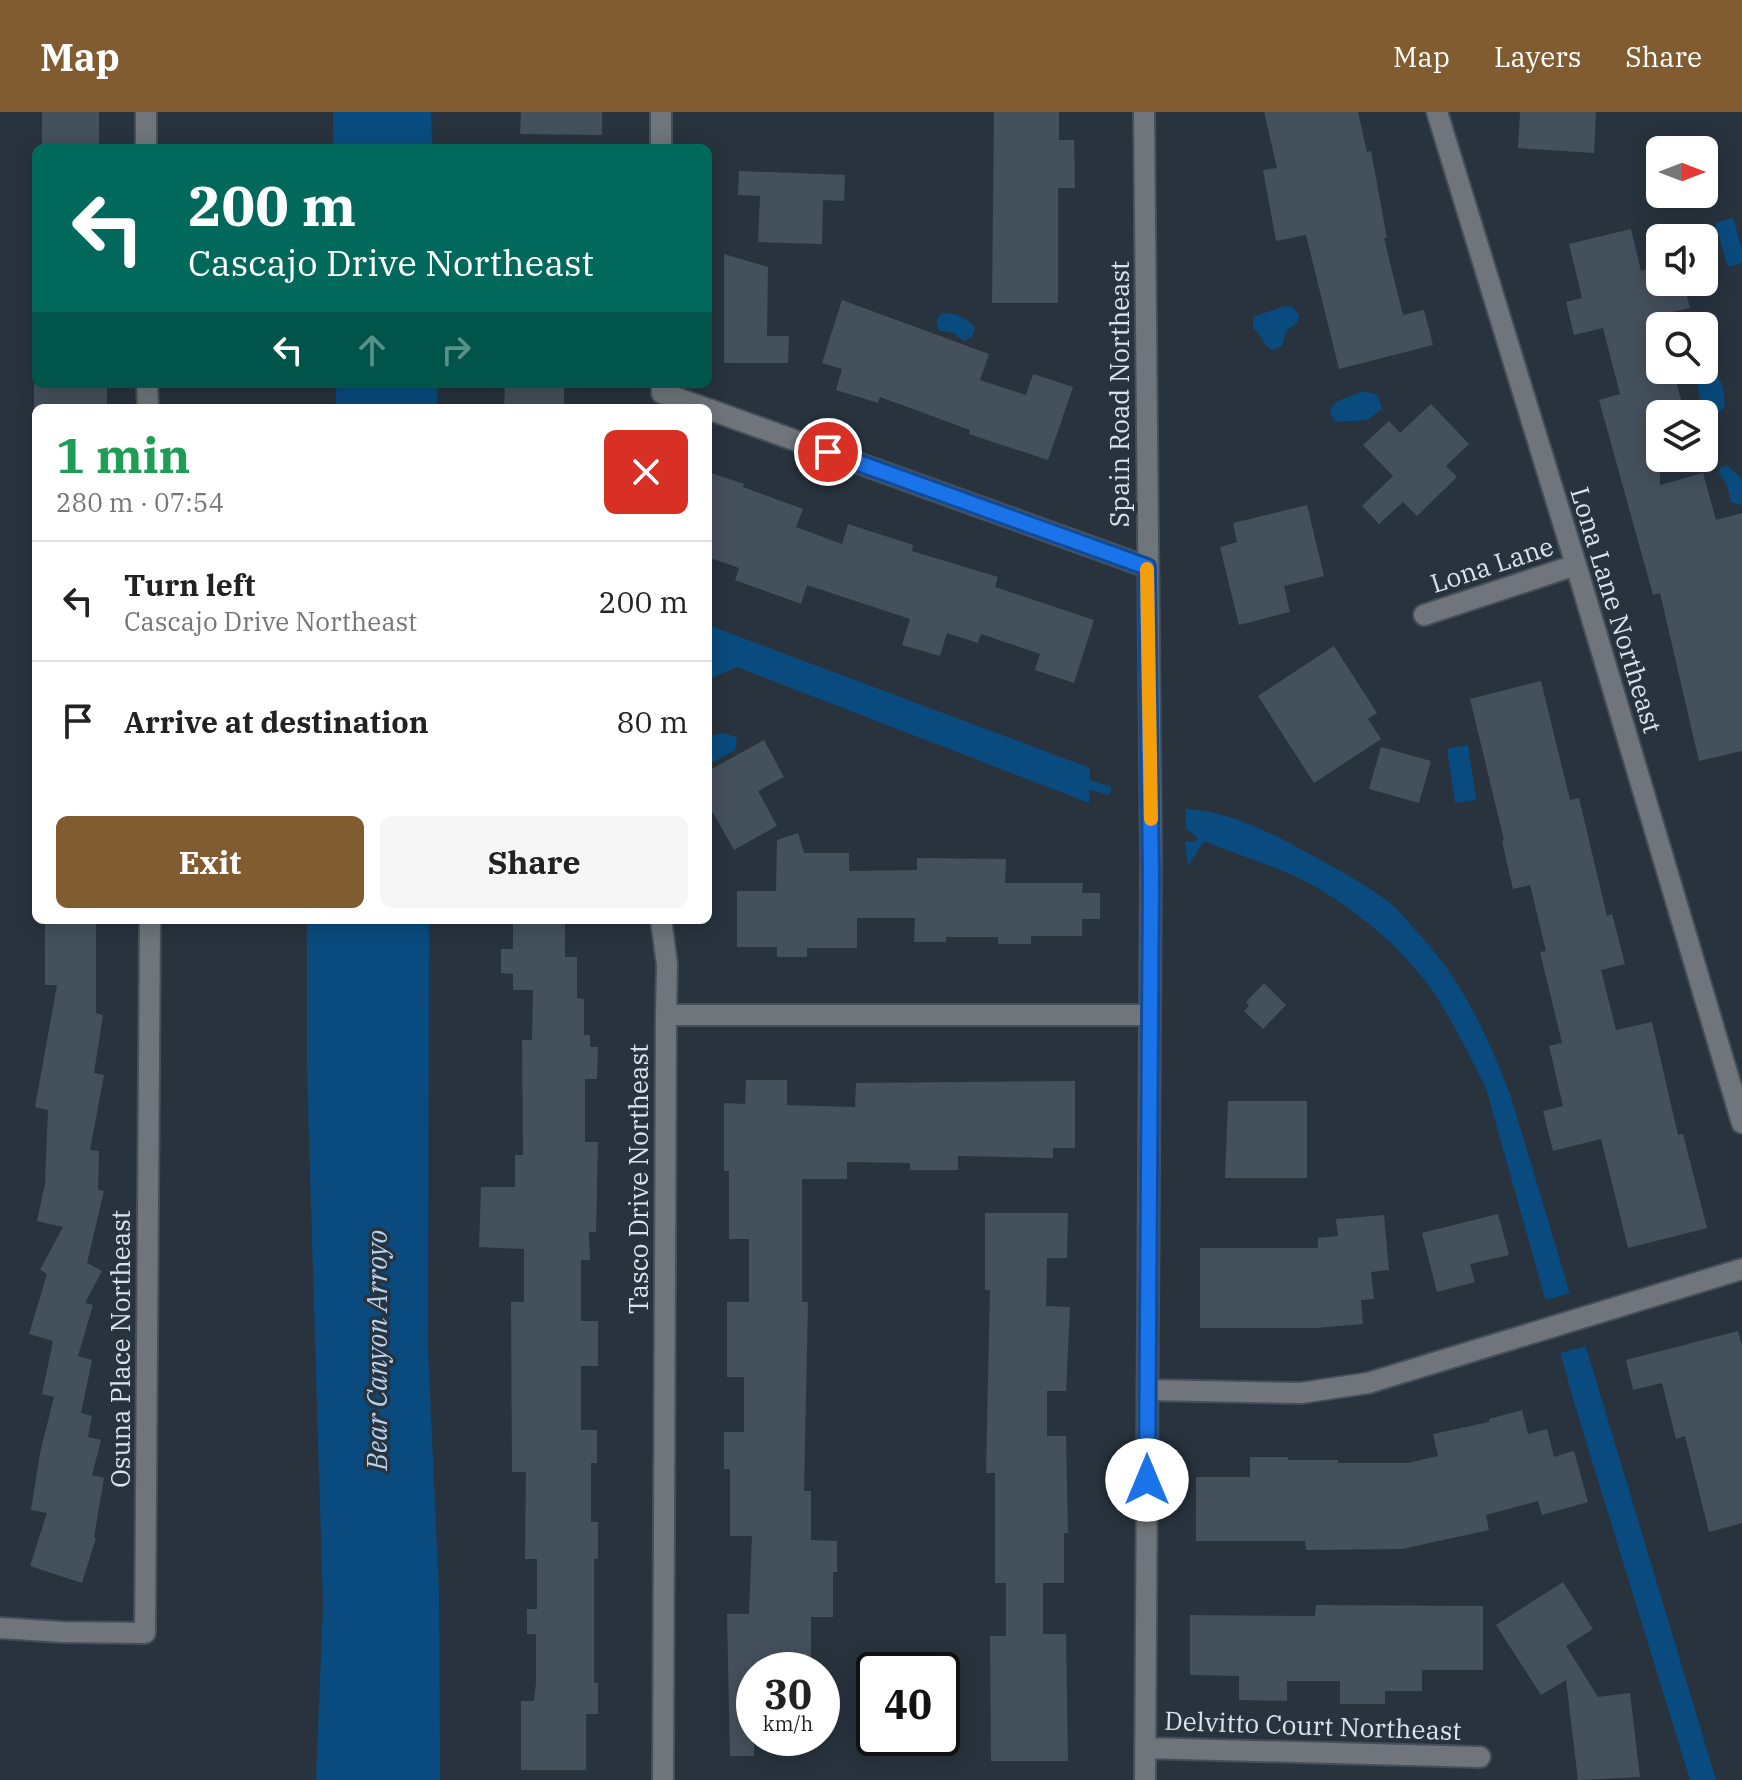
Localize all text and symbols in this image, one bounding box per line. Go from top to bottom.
text: Map [40,32,120,81]
text: Map [1393,38,1450,75]
text: Layers [1494,38,1581,75]
text: Share [1625,38,1702,75]
north arrow [1646,136,1718,208]
map controls [1646,136,1718,472]
text: 200 m [188,169,356,241]
icon: left [56,176,160,280]
button: sound [1646,224,1718,296]
text: Cascajo Drive Northeast [188,239,594,286]
street label: Spain Road Northeast [1102,261,1136,527]
button: search [1646,312,1718,384]
icon: left [266,328,310,372]
icon: ahead [350,328,394,372]
icon: right [434,328,478,372]
button: layers [1646,400,1718,472]
pin [794,418,862,486]
text: 1 min [56,424,190,486]
button: close [604,430,688,514]
icon: arrive [806,430,850,474]
street label: Lona Lane Northeast [1563,483,1671,737]
text: 280 m · 07:54 [56,485,224,519]
street label: Lona Lane [1426,528,1557,600]
text: Turn left [124,565,256,604]
icon: left [56,579,100,623]
text: 200 m [598,582,688,621]
text: Cascajo Drive Northeast [124,604,417,638]
icon: arrive [56,699,100,743]
text: Arrive at destination [124,702,429,741]
text: 80 m [616,702,688,741]
button: Exit [56,816,364,908]
button: Share [380,816,688,908]
street label: Tasco Drive Northeast [621,1044,655,1314]
street label: Osuna Place Northeast [103,1210,137,1488]
water label: Bear Canyon Arroyo [358,1230,395,1471]
position arrow [1105,1438,1189,1522]
speed limit sign: 40 [856,1652,960,1756]
text: 30 [764,1668,812,1720]
street label: Delvitto Court Northeast [1164,1703,1462,1747]
text: km/h [763,1710,813,1737]

